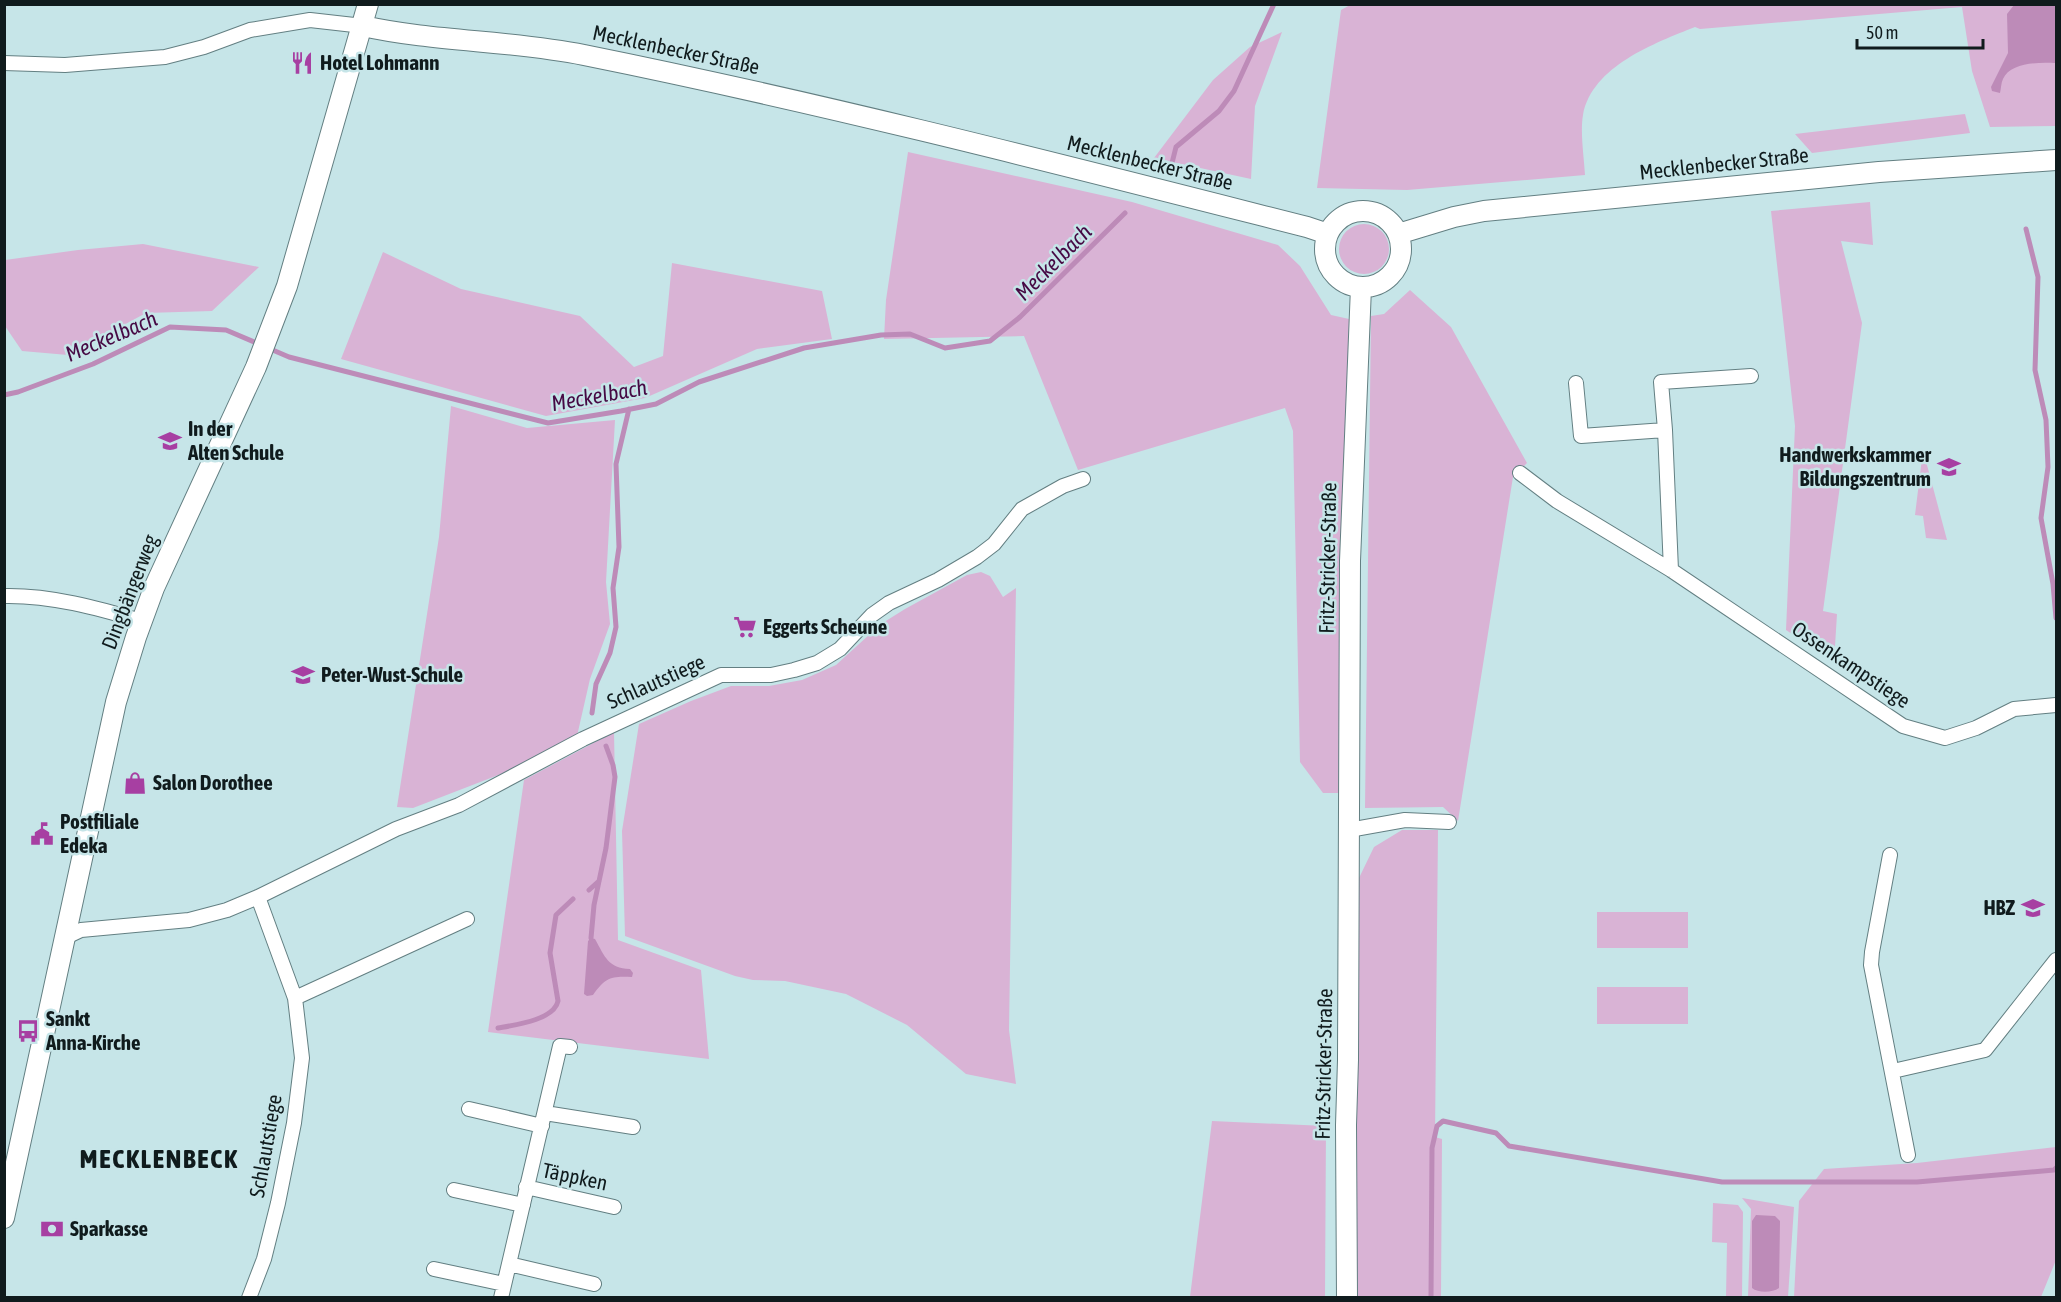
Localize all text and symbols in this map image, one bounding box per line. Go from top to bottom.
scale bar [1857,12,1983,50]
street label: Mecklenbecker Straße [591,20,762,78]
text: 50 m [1866,22,1898,43]
restaurant icon: Hotel Lohmann [289,50,315,76]
place label: Hotel Lohmann [320,50,439,74]
street label: Mecklenbecker Straße [1065,130,1236,194]
street label: Mecklenbecker Straße [1638,142,1810,184]
water label: Meckelbach [1010,218,1097,305]
water label: Meckelbach [61,305,161,367]
water label: Meckelbach [549,374,649,416]
place label: In der Alten Schule [187,416,284,464]
school or university icon: In der Alten Schule [157,428,183,454]
place label: Handwerkskammer Bildungszentrum [1779,442,1932,490]
school or university icon: Handwerkskammer Bildungszentrum [1936,454,1962,480]
street label: Fritz-Stricker-Straße [1314,482,1340,634]
street label: Dingbängerweg [96,531,162,652]
supermarket icon: Eggerts Scheune [732,614,758,640]
place label: Eggerts Scheune [763,614,887,638]
street label: Ossenkampstiege [1788,616,1915,712]
street label: Schlautstiege [603,649,708,713]
school or university icon: Peter-Wust-Schule [290,662,316,688]
place label: Peter-Wust-Schule [321,662,463,686]
shop icon: Salon Dorothee [122,770,148,796]
place label: Salon Dorothee [153,770,273,794]
place label: Postfiliale Edeka [60,809,139,857]
public building icon: Postfiliale Edeka [29,821,55,847]
place label: HBZ [1983,895,2016,919]
school or university icon: HBZ [2020,895,2046,921]
street label: Fritz-Stricker-Straße [1310,988,1336,1140]
place label: Sankt Anna-Kirche [45,1006,140,1054]
bus stop icon: Sankt Anna-Kirche [15,1018,41,1044]
street label: Schlautstiege [244,1092,286,1199]
district label: MECKLENBECK [79,1143,239,1174]
street label: Täppken [540,1157,610,1195]
bank icon: Sparkasse [39,1216,65,1242]
place label: Sparkasse [70,1216,148,1240]

